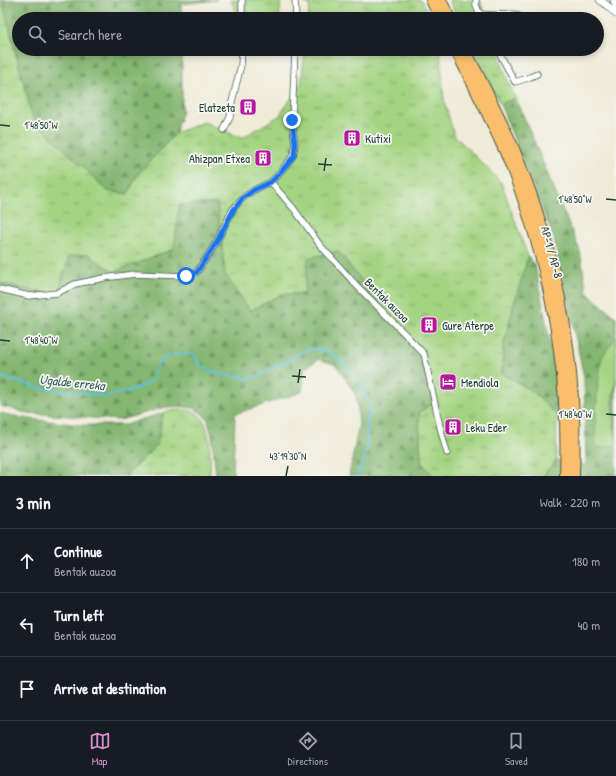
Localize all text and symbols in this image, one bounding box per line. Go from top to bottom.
search box [12,12,604,56]
icon: search [26,23,48,45]
text: Search here [58,24,122,45]
building icon: Elatzeta [238,97,258,117]
place label: Elatzeta [199,99,235,116]
route end [283,111,301,129]
text: 1°48'50"W [24,119,59,132]
building icon: Kutixi [342,128,362,148]
place label: Kutixi [365,130,391,147]
building icon: Ahizpan Etxea [253,148,273,168]
place label: Ahizpan Etxea [189,150,250,167]
text: 1°48'50"W [558,193,593,206]
street label: AP-1 / AP-8 [537,224,567,280]
route start [177,267,195,285]
street label: Bentak auzoa [361,274,413,326]
building icon: Gure Aterpe [419,315,439,335]
place label: Gure Aterpe [442,317,494,334]
text: 1°48'40"W [24,334,58,347]
water label: Ugalde erreka [38,370,107,396]
hotel icon: Mendiola [438,372,458,392]
place label: Mendiola [461,374,499,391]
text: 1°48'40"W [558,408,592,421]
building icon: Leku Eder [443,417,463,437]
place label: Leku Eder [466,419,508,436]
text: 43°19'30"N [270,450,306,463]
text: 3 min [16,491,51,514]
text: Walk · 220 m [540,493,600,511]
text: Continue [54,541,102,562]
icon: ahead [16,550,38,572]
text: 180 m [572,552,600,570]
text: Bentak auzoa [54,562,116,580]
text: Turn left [54,605,104,626]
icon: left [16,614,38,636]
text: 40 m [577,616,600,634]
text: Bentak auzoa [54,626,116,644]
icon: arrive [16,678,38,700]
text: Arrive at destination [54,678,166,699]
tab: Map [89,730,111,768]
tab: Directions [288,730,328,768]
tab: Saved [505,730,527,768]

